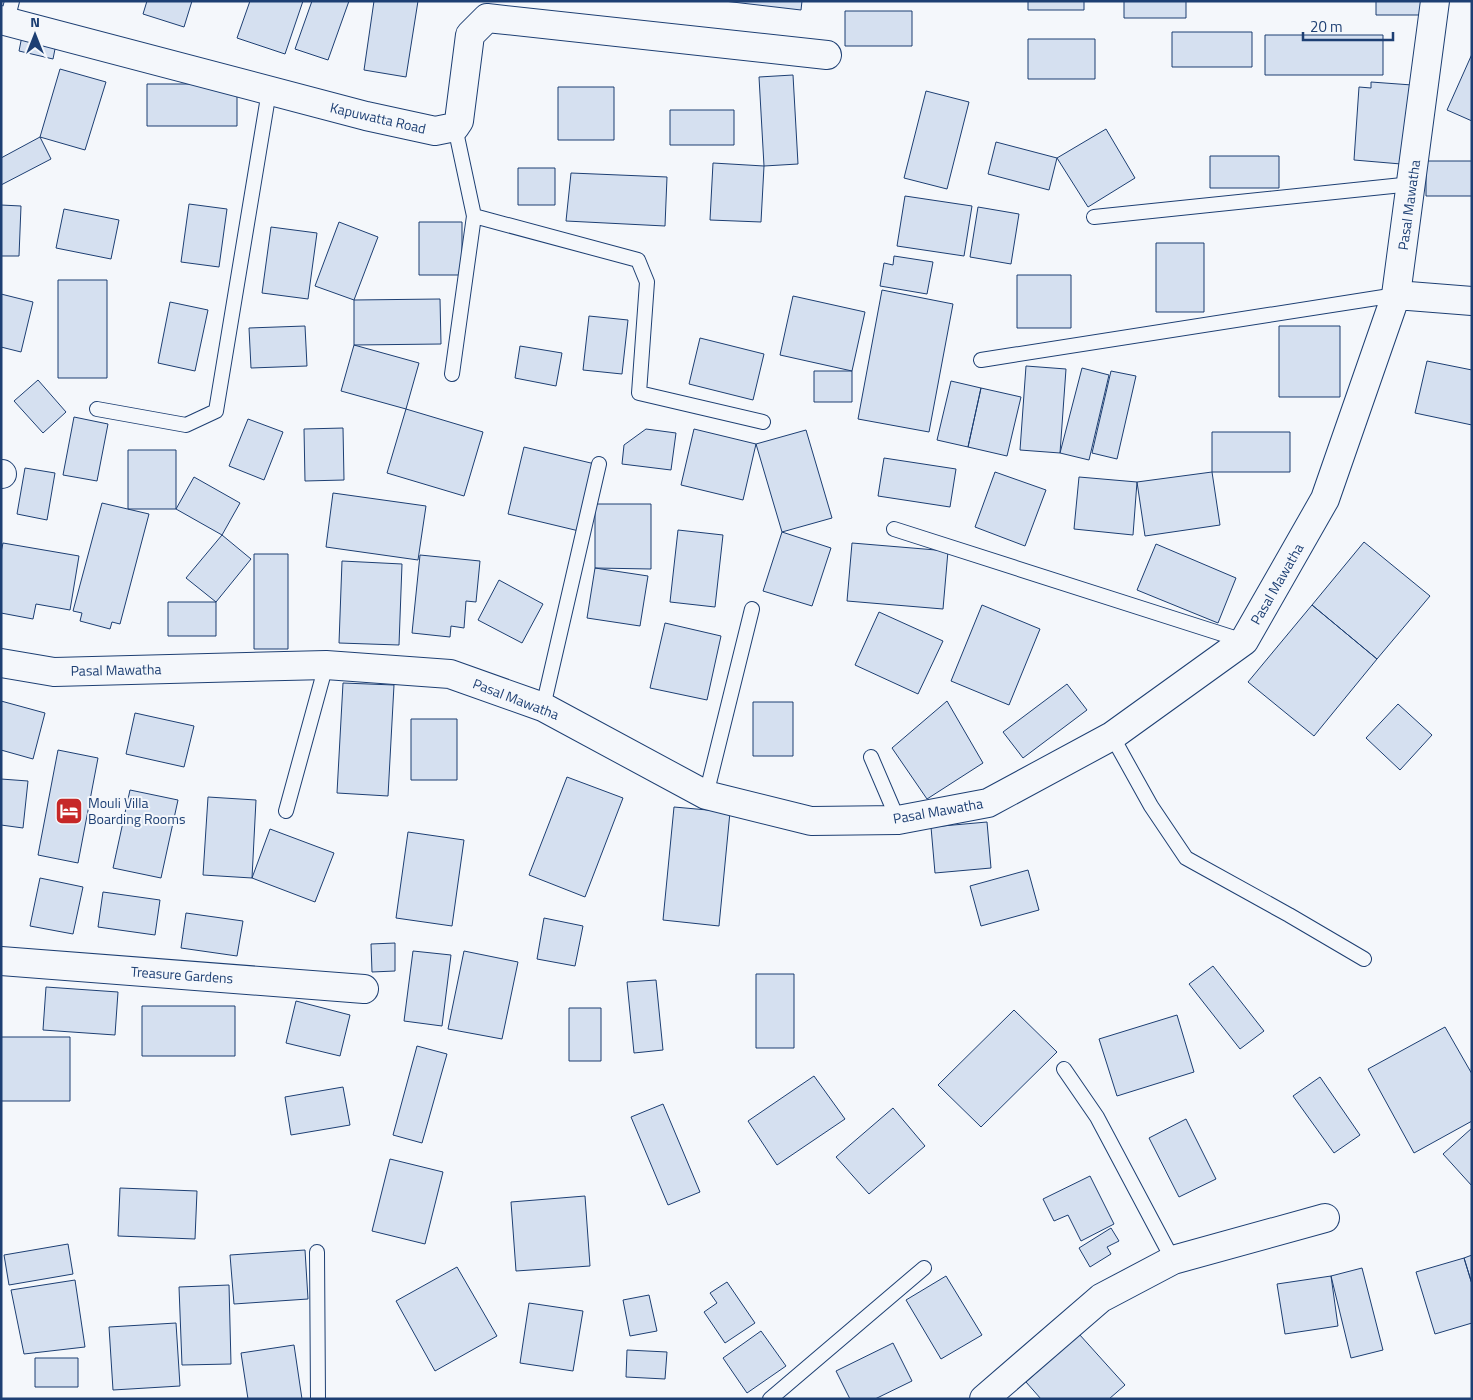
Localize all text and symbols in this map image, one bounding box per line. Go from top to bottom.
north arrow [10,10,60,60]
scale bar [1303,10,1393,42]
text: N [30,11,40,32]
text: 20 m [1310,15,1343,38]
street label: Kapuwatta Road [328,96,428,139]
street label: Pasal Mawatha [1392,158,1425,251]
street label: Pasal Mawatha [1245,539,1308,628]
street label: Pasal Mawatha [70,658,162,681]
street label: Pasal Mawatha [470,672,562,725]
place label: Mouli Villa Boarding Rooms [88,792,185,829]
street label: Pasal Mawatha [891,792,985,829]
hotel icon: Mouli Villa Boarding Rooms [54,796,84,826]
street label: Treasure Gardens [130,960,234,989]

